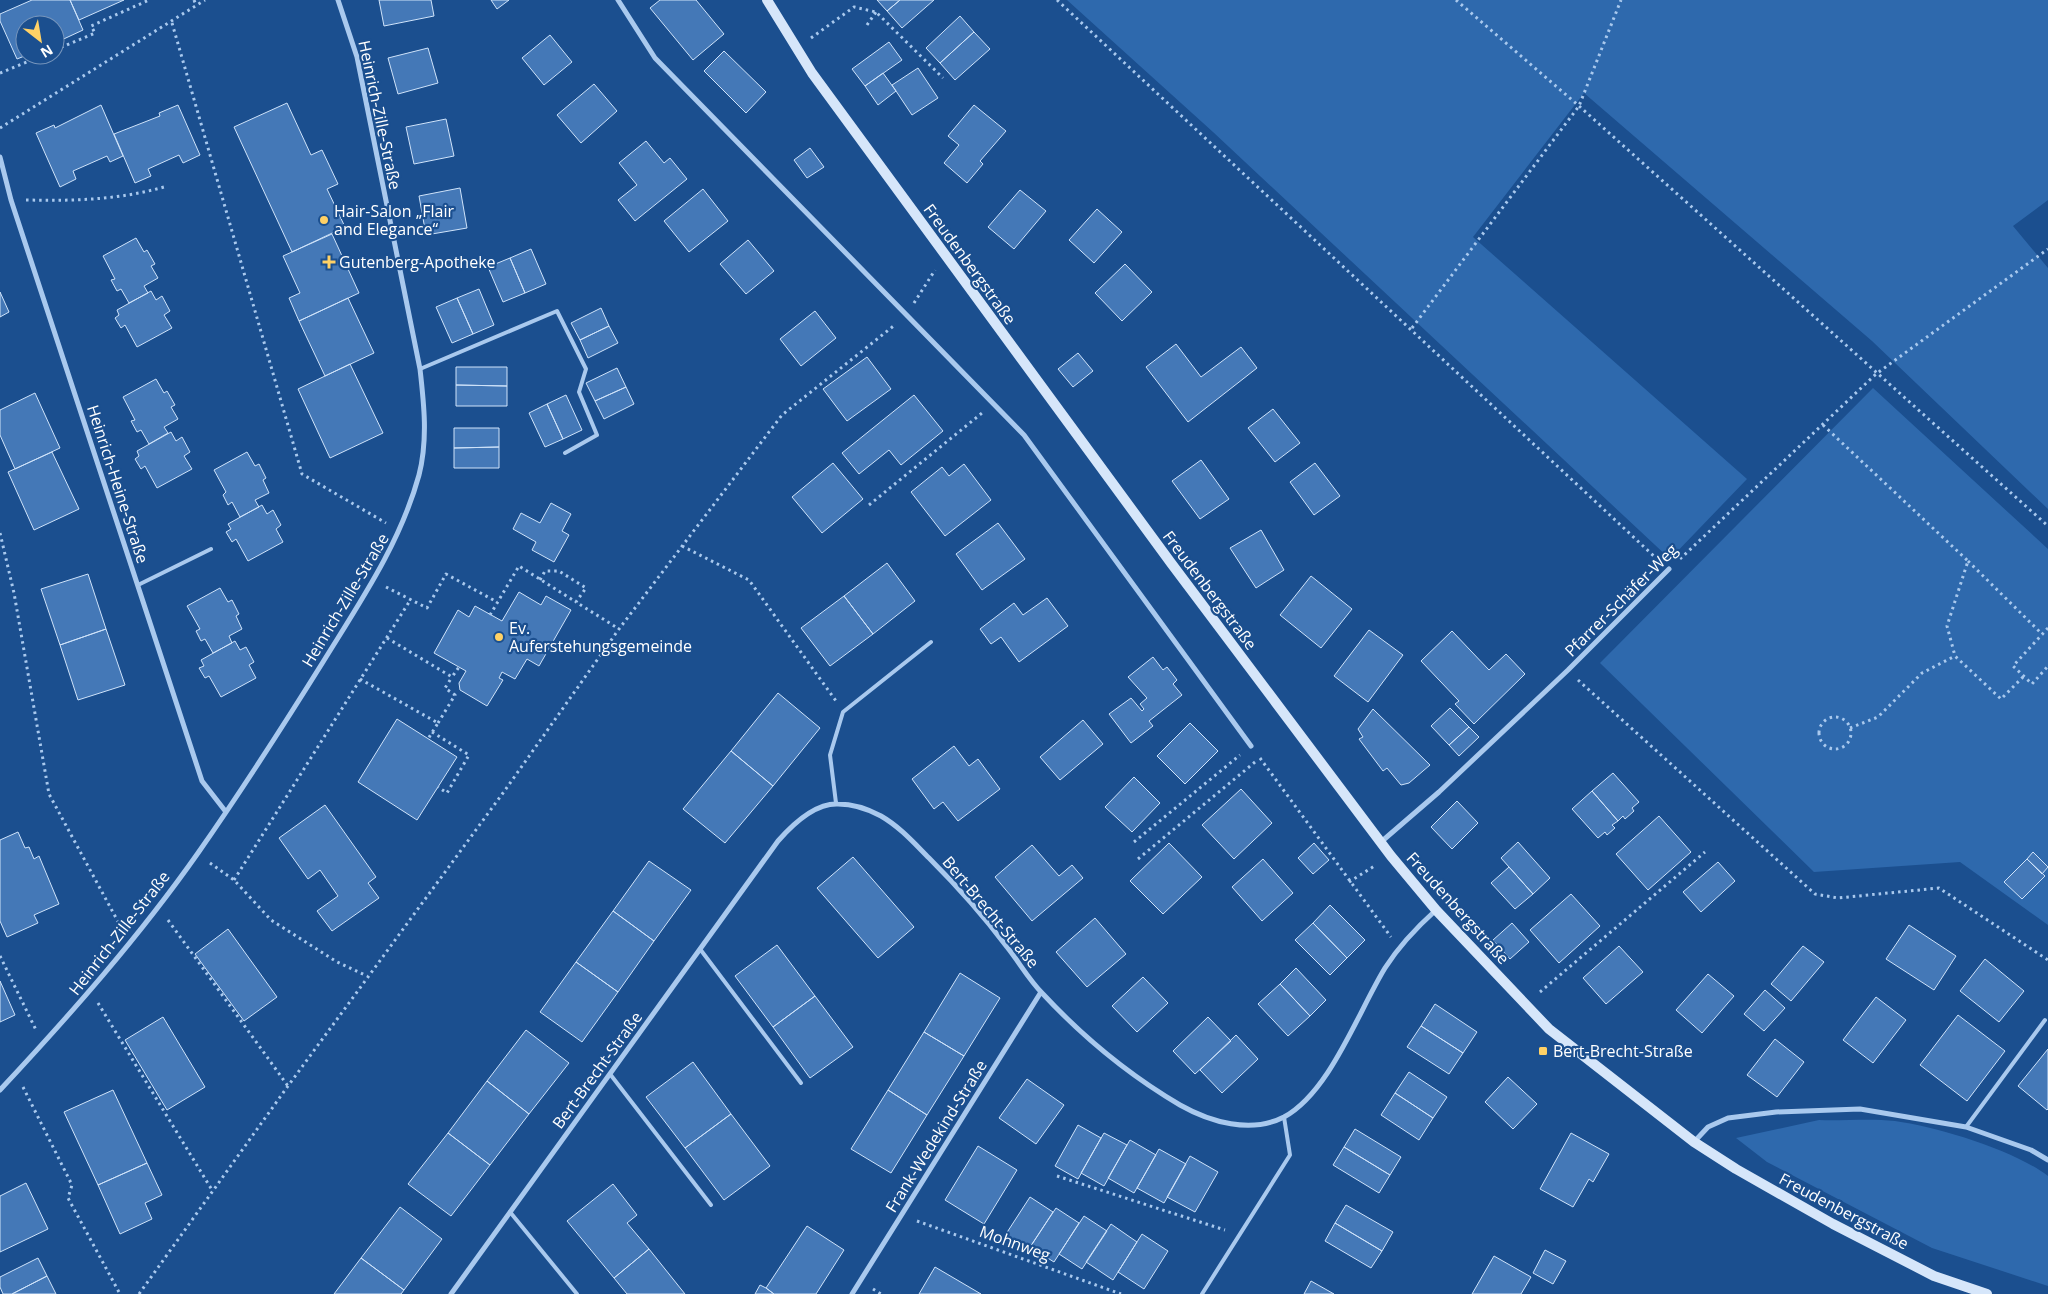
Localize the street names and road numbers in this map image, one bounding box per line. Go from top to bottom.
street label: Heinrich-Zille-Straße [353,38,407,192]
street label: Freudenbergstraße [919,199,1021,329]
street label: Heinrich-Heine-Straße [82,402,154,566]
street label: Freudenbergstraße [1158,526,1262,654]
street label: Heinrich-Zille-Straße [296,529,394,671]
street label: Pfarrer-Schäfer-Weg [1560,539,1682,661]
street label: Freudenbergstraße [1402,847,1514,969]
street label: Bert-Brecht-Straße [938,851,1044,973]
street label: Heinrich-Zille-Straße [64,866,174,1000]
street label: Bert-Brecht-Straße [547,1007,647,1133]
street label: Frank-Wedekind-Straße [880,1056,992,1216]
street label: Freudenbergstraße [1775,1168,1913,1254]
street label: Mohnweg [977,1220,1054,1266]

